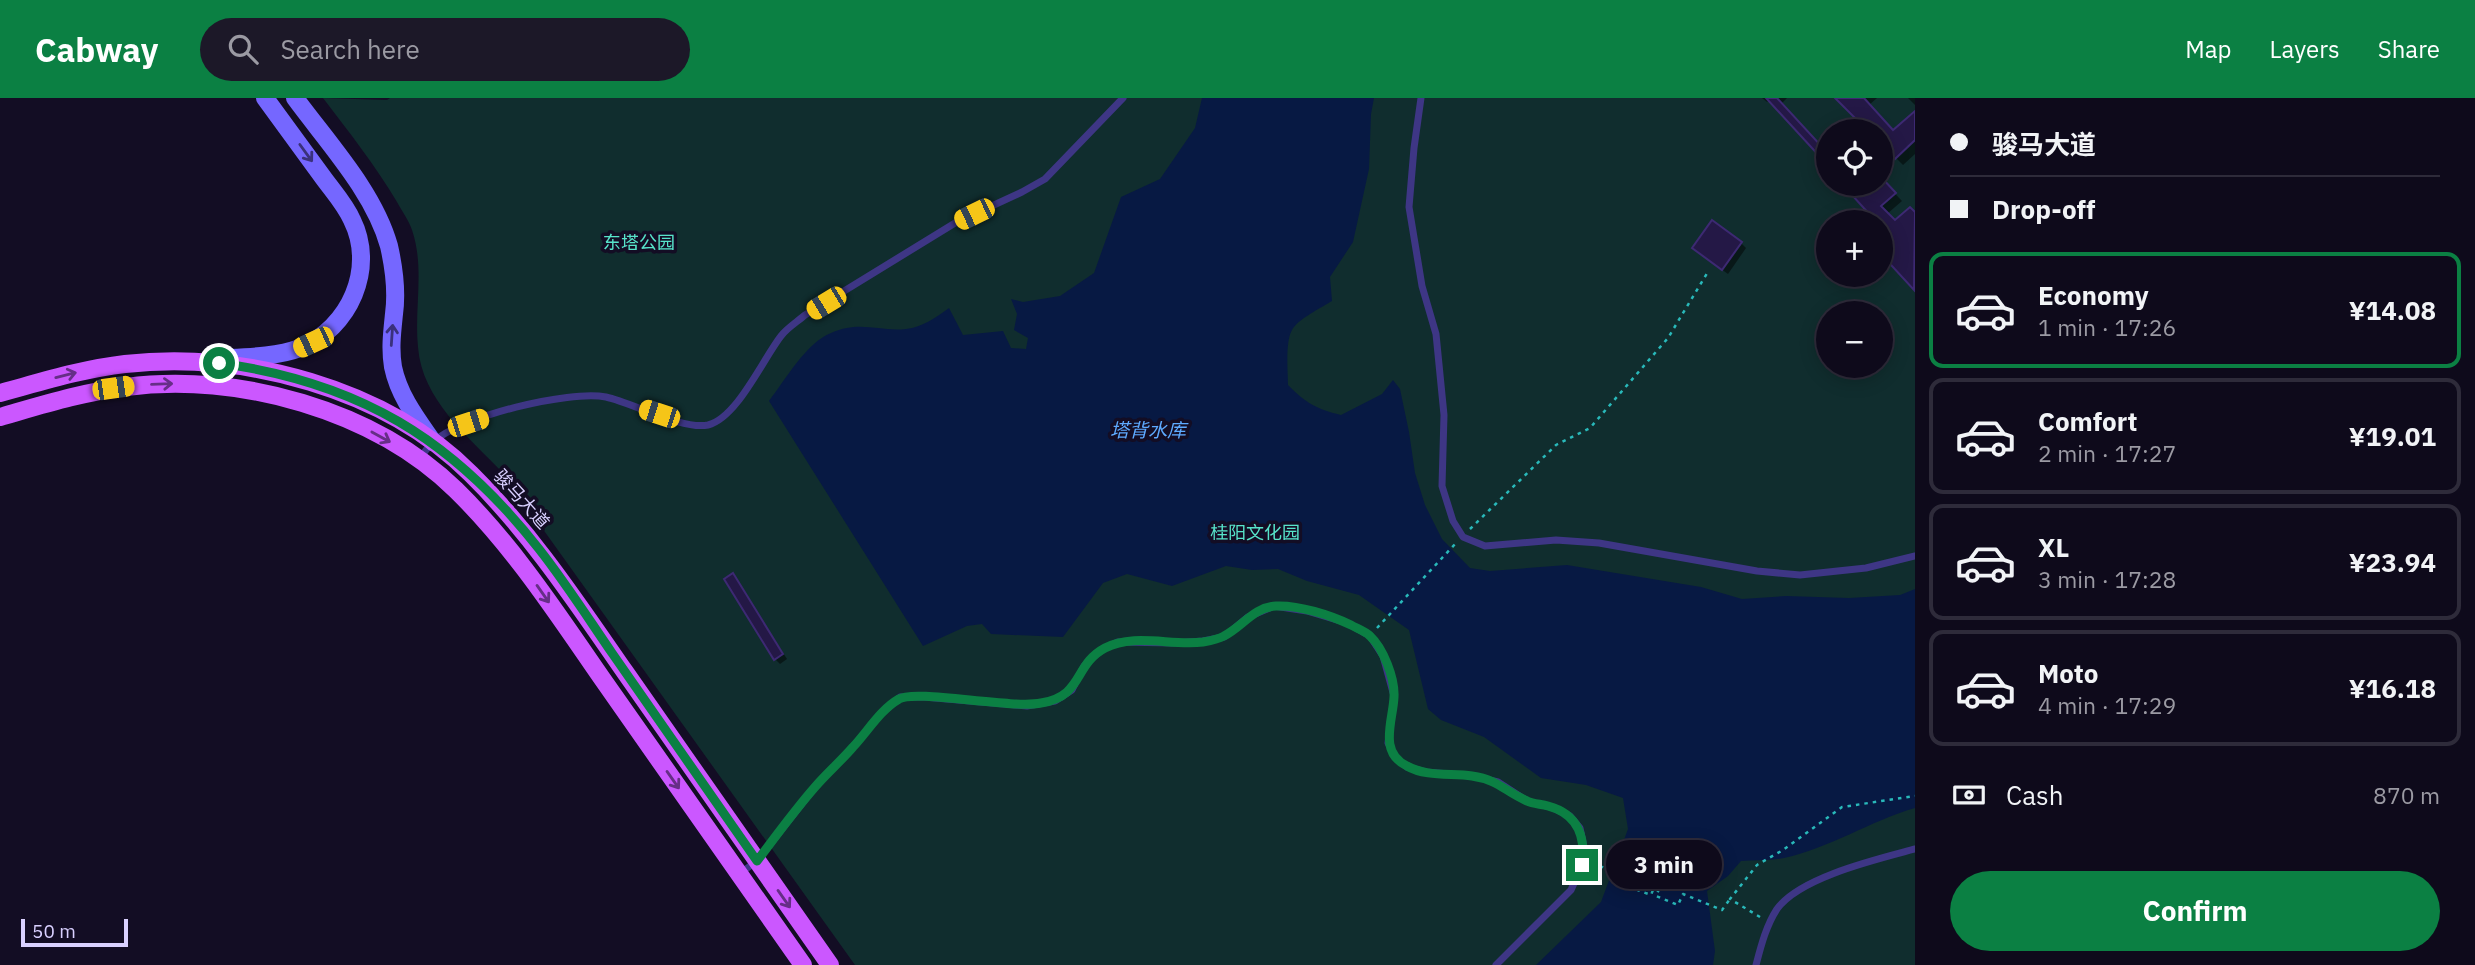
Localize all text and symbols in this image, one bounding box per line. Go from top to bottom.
search box [200,18,690,81]
text: Cabway [35,28,158,71]
icon: search [224,30,262,68]
text: Search here [280,32,420,66]
text: Map [2185,33,2232,65]
text: Layers [2270,33,2340,65]
text: Share [2378,33,2440,65]
map controls [1816,119,1893,378]
button: locate [1816,119,1893,196]
text: 骏马大道 [1992,127,2096,161]
one-way arrow [298,143,313,162]
text: Drop-off [1992,192,2095,226]
car [951,195,998,233]
button: + [1816,210,1893,287]
park label: 东塔公园 [603,231,675,254]
text: Economy [2038,278,2149,312]
icon: car [1954,279,2017,342]
car [803,283,850,323]
text: ¥14.08 [2349,293,2436,327]
button: − [1816,301,1893,378]
text: 1 min · 17:26 [2038,312,2176,342]
car [290,324,337,360]
one-way arrow [386,325,399,347]
route start [203,347,235,379]
one-way arrow [54,368,77,381]
car [91,375,136,401]
one-way arrow [151,378,174,391]
car [636,398,683,430]
text: Comfort [2038,404,2137,438]
icon: car [1954,405,2017,468]
car [445,407,492,439]
water label: 塔背水库 [1110,418,1189,442]
text: ¥19.01 [2349,419,2436,453]
one-way arrow [370,431,391,444]
text: 2 min · 17:27 [2038,438,2176,468]
street label: 骏马大道 [489,465,555,533]
park label: 桂阳文化园 [1210,521,1300,544]
text: XL [2038,530,2069,564]
icon: car [1954,531,2017,594]
text: ¥23.94 [2349,545,2436,579]
text: 3 min · 17:28 [2038,564,2176,594]
one-way arrow [536,584,550,603]
text: Moto [2038,656,2098,690]
icon: car [1954,657,2017,720]
text: ¥16.18 [2349,671,2436,705]
text: 4 min · 17:29 [2038,690,2176,720]
one-way arrow [666,770,680,789]
icon: cash [1950,776,1988,814]
text: Cash [2006,778,2063,812]
text: 870 m [2373,780,2440,810]
callout: 3 min [1606,840,1722,890]
route end [1566,849,1598,881]
text: 3 min [1634,849,1694,879]
button: Confirm [1950,871,2440,951]
one-way arrow [777,889,791,908]
scale bar [21,916,128,948]
text: 50 m [32,919,76,943]

